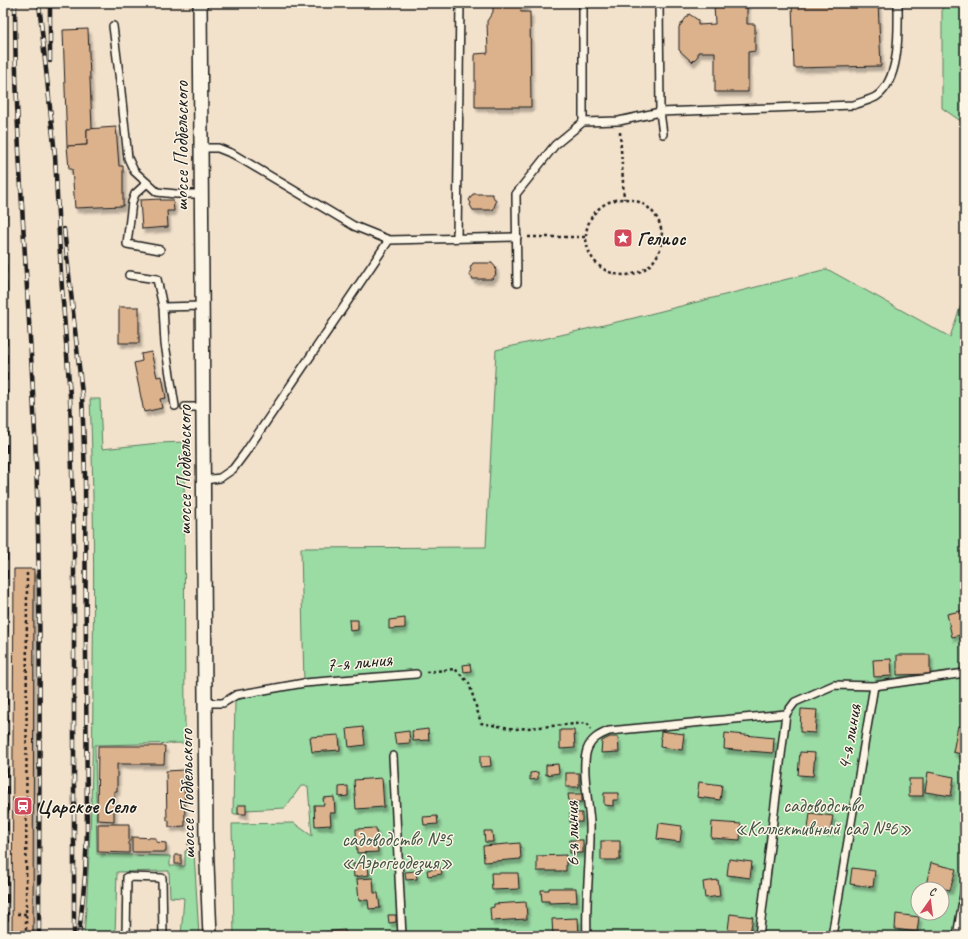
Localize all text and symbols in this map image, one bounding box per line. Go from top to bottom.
street label: шоссе Подбельского [169,80,194,211]
place label: Гелиос [637,226,687,251]
place icon: Гелиос [612,227,634,249]
street label: шоссе Подбельского [172,404,197,535]
street label: 7-я линия [325,647,394,677]
street label: 4-я линия [831,702,867,772]
street label: шоссе Подбельского [173,728,201,859]
park label: садоводство «Коллективный сад №6» [734,793,912,841]
place label: Царское Село [37,794,137,819]
station icon: Царское Село [12,795,34,817]
street label: 6-я линия [559,800,585,867]
park label: садоводство №5 «Аэрогеодезия» [341,827,453,876]
north arrow [910,881,950,921]
text: С [928,884,938,899]

